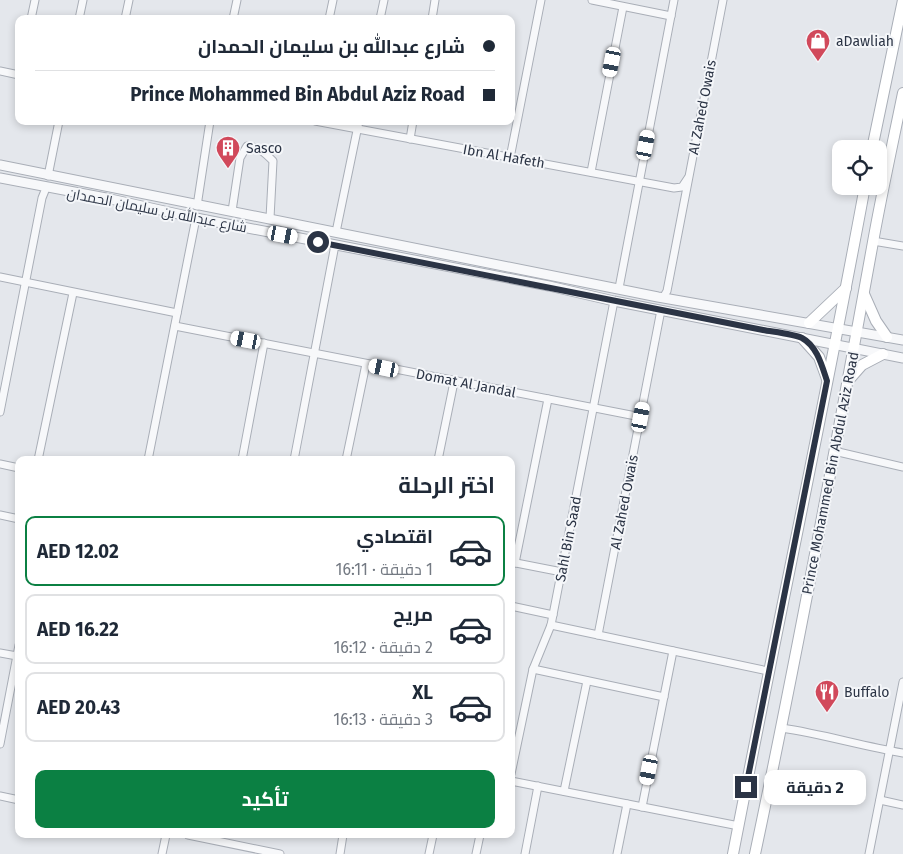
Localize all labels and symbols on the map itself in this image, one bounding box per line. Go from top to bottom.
shop icon: aDawliah [805,28,831,62]
place label: aDawliah [836,33,894,50]
car [601,46,622,78]
street label: Al Zahed Owais [685,58,720,156]
car [635,129,656,161]
building icon: Sasco [215,135,241,169]
place label: Sasco [246,140,282,157]
street label: Ibn Al Hafeth [462,141,546,172]
street label: شارع عبدالله بن سليمان الحمدان [66,184,248,236]
car [266,225,299,245]
route start [307,231,329,253]
car [229,330,262,350]
street label: Prince Mohammed Bin Abdul Aziz Road [799,350,862,596]
car [367,358,400,378]
street label: Domat Al Jandal [414,365,517,402]
car [630,401,651,433]
street label: Al Zahed Owais [607,453,642,551]
street label: Sahl Bin Saad [552,495,585,583]
restaurant icon: Buffalo [814,679,840,713]
place label: Buffalo [844,684,889,701]
car [638,754,659,786]
callout: 2 دقيقة [764,770,866,804]
route end [735,776,757,798]

